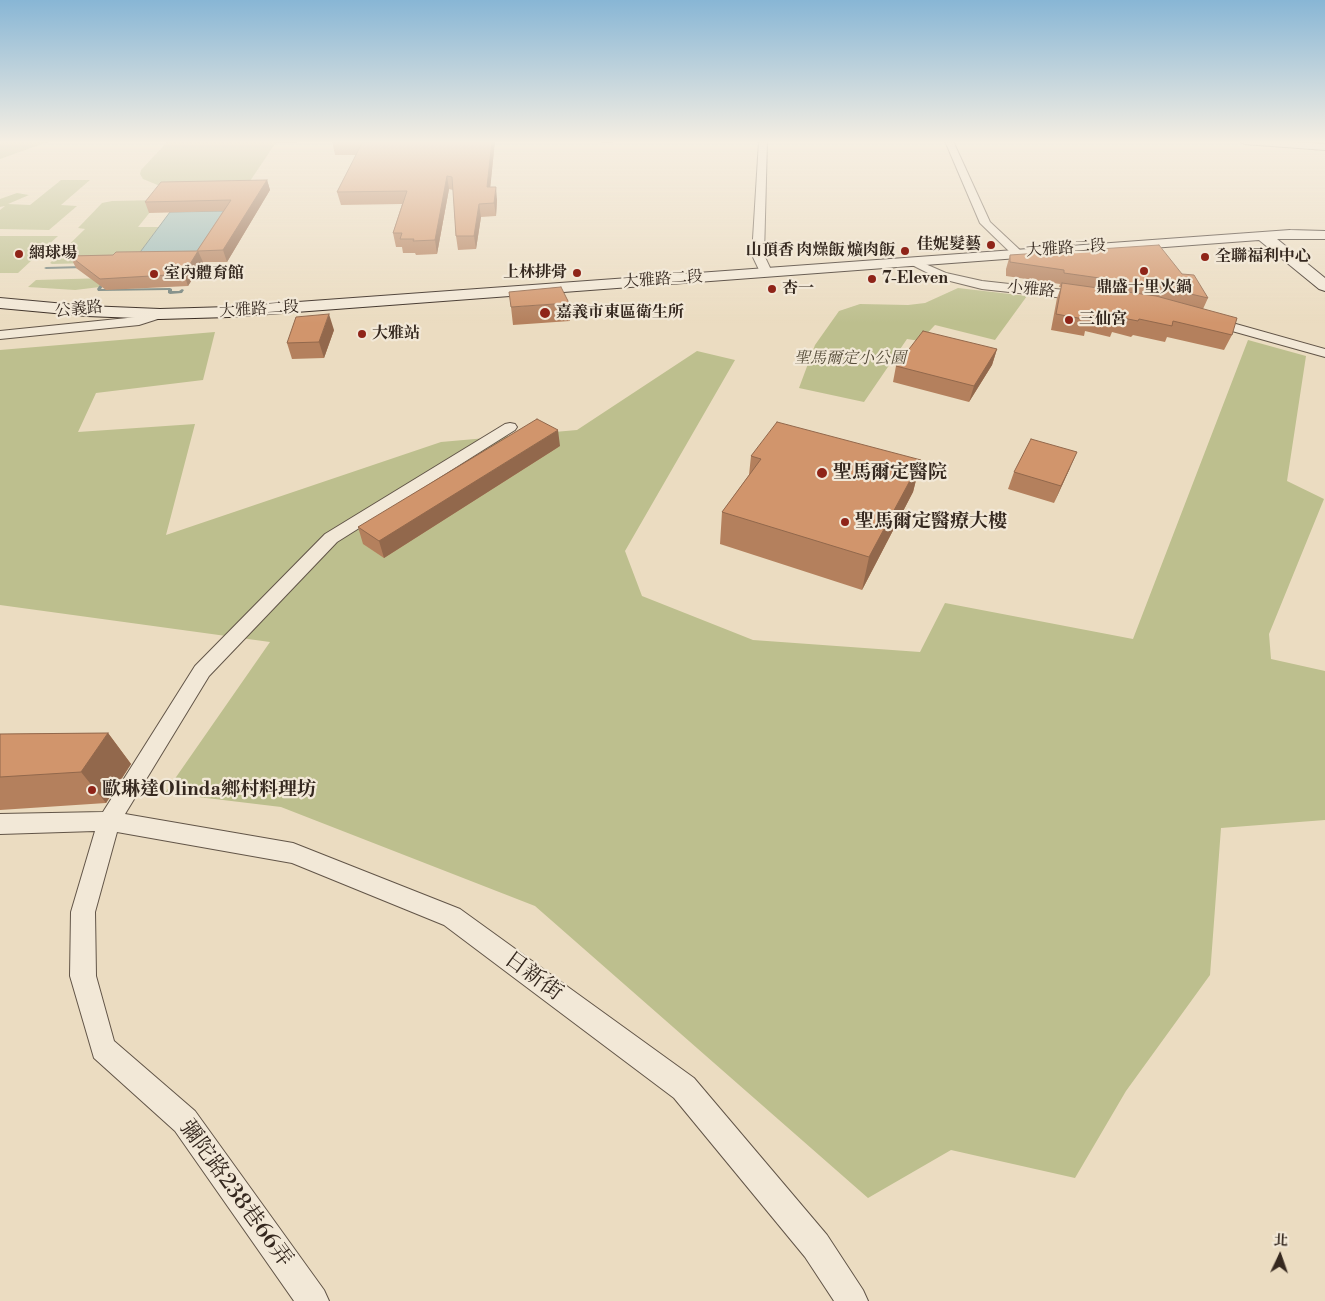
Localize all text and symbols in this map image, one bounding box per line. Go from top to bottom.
place label: 佳妮髮藝 [917,235,981,255]
street label: 大雅路二段 [1025,237,1107,261]
marker: 佳妮髮藝 [985,239,997,251]
place label: 山頂香 肉燥飯 爌肉飯 [746,241,895,261]
place label: 網球場 [29,244,77,264]
marker: 山頂香 肉燥飯 爌肉飯 [899,245,911,257]
place label: 全聯福利中心 [1215,247,1311,267]
marker: 網球場 [13,248,25,260]
marker: 全聯福利中心 [1199,251,1211,263]
place label: 上林排骨 [503,263,567,283]
place label: 室內體育館 [164,264,244,284]
marker: 鼎盛十里火鍋 [1138,265,1150,277]
marker: 上林排骨 [571,267,583,279]
marker: 室內體育館 [148,268,160,280]
street label: 大雅路二段 [622,268,704,292]
place label: 7-Eleven [882,269,948,289]
marker: 7-Eleven [866,273,878,285]
street label: 小雅路 [1006,278,1056,302]
place label: 鼎盛十里火鍋 [1096,278,1192,298]
place label: 杏一 [782,279,814,299]
marker: 杏一 [766,283,778,295]
street label: 公義路 [54,298,104,322]
street label: 大雅路二段 [219,298,299,322]
place label: 嘉義市東區衛生所 [556,303,684,323]
marker: 嘉義市東區衛生所 [538,306,552,320]
place label: 三仙宮 [1079,310,1127,330]
marker: 三仙宮 [1063,314,1075,326]
place label: 大雅站 [372,324,420,344]
marker: 大雅站 [356,328,368,340]
park label: 聖馬爾定小公園 [794,349,906,369]
place label: 聖馬爾定醫院 [833,462,947,484]
marker: 聖馬爾定醫院 [815,466,829,480]
place label: 聖馬爾定醫療大樓 [855,511,1007,533]
marker: 聖馬爾定醫療大樓 [839,516,851,528]
place label: 歐琳達Olinda鄉村料理坊 [102,779,316,801]
marker: 歐琳達Olinda鄉村料理坊 [86,784,98,796]
street label: 日新街 [499,947,567,1007]
street label: 彌陀路238巷66弄 [173,1116,297,1272]
north arrow [1255,1231,1305,1281]
text: 北 [1273,1232,1288,1250]

